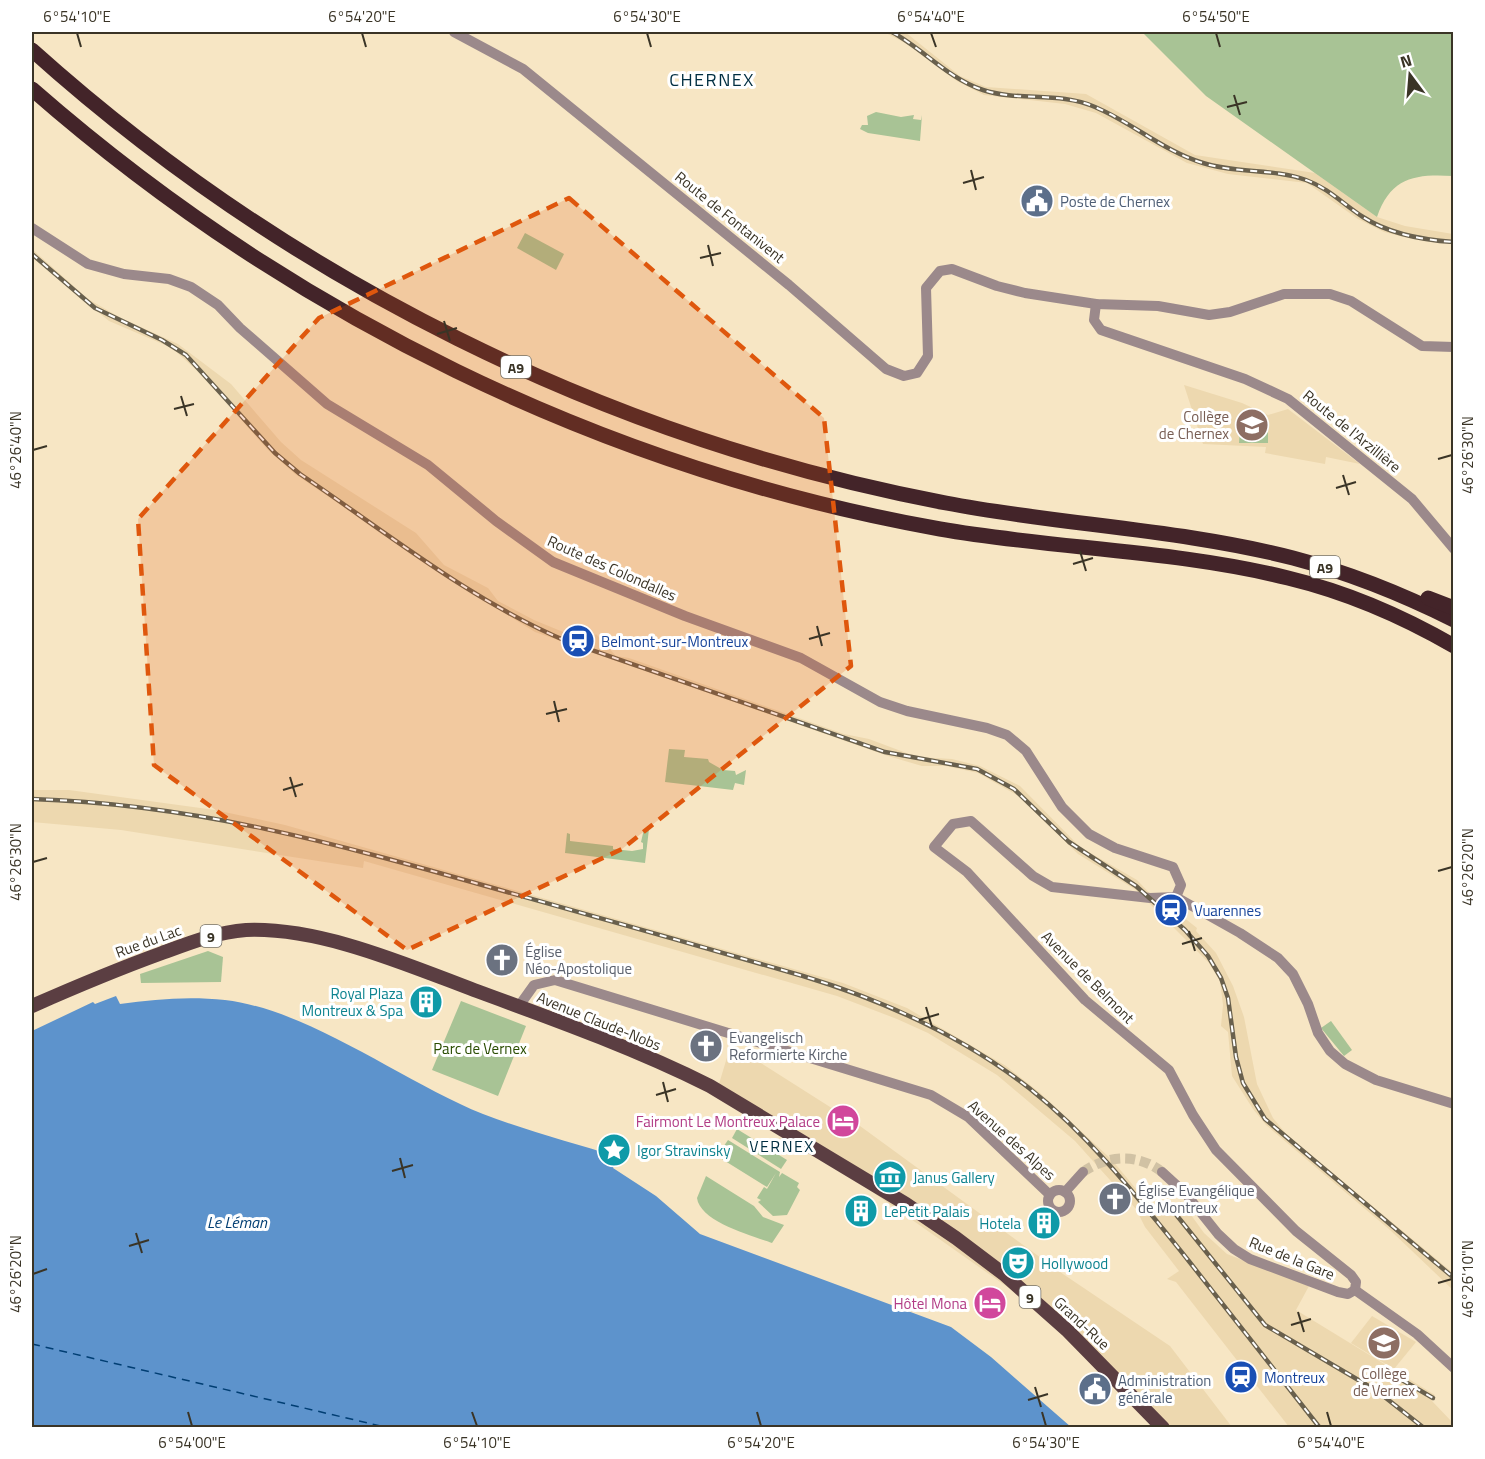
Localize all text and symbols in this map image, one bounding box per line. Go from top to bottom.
text: 6°54'10"E [43,5,111,28]
text: 6°54'20"E [328,5,396,28]
text: 6°54'30"E [613,5,681,28]
text: 6°54'40"E [897,5,965,28]
text: 6°54'50"E [1182,5,1250,28]
north arrow [1380,45,1440,105]
text: N [1397,48,1415,74]
district label: CHERNEX [669,66,755,93]
street label: Route de Fontanivent [670,165,790,269]
public building icon: Poste de Chernex [1019,183,1055,219]
place label: Poste de Chernex [1060,190,1170,213]
road number: A9 [501,356,531,378]
street label: Route de l'Arzillière [1298,384,1406,478]
place label: Collège de Chernex [1159,405,1229,445]
school or university icon: Collège de Chernex [1234,407,1270,443]
text: 46°26'40"N [4,411,27,489]
text: 46°26'30"N [1456,416,1479,494]
street label: Route des Colondalles [544,529,680,607]
road number: A9 [1310,556,1340,578]
station icon: Belmont-sur-Montreux [560,623,596,659]
place label: Belmont-sur-Montreux [601,630,749,653]
text: 46°26'30"N [4,823,27,901]
text: 46°26'20"N [1456,828,1479,906]
station icon: Vuarennes [1153,892,1189,928]
place label: Vuarennes [1194,899,1261,922]
street label: Rue du Lac [112,918,184,964]
road number: 9 [200,925,222,947]
street label: Avenue de Belmont [1036,925,1140,1029]
place label: Église Néo-Apostolique [525,940,632,980]
church icon: Église Néo-Apostolique [484,942,520,978]
place label: Royal Plaza Montreux & Spa [301,982,403,1022]
building icon: Royal Plaza Montreux & Spa [408,984,444,1020]
street label: Avenue Claude-Nobs [533,986,665,1056]
place label: Evangelisch Reformierte Kirche [729,1026,847,1066]
church icon: Evangelisch Reformierte Kirche [688,1028,724,1064]
park label: Parc de Vernex [433,1037,527,1060]
street label: Avenue des Alpes [963,1094,1061,1186]
hotel icon: Fairmont Le Montreux Palace [825,1103,861,1139]
place label: Fairmont Le Montreux Palace [636,1110,820,1133]
place icon: Igor Stravinsky [596,1132,632,1168]
district label: VERNEX [749,1134,815,1158]
place label: Igor Stravinsky [637,1139,731,1162]
museum icon: Janus Gallery [872,1159,908,1195]
place label: Janus Gallery [913,1166,995,1189]
place label: Église Evangélique de Montreux [1138,1179,1255,1219]
church icon: Église Evangélique de Montreux [1097,1181,1133,1217]
building icon: LePetit Palais [843,1193,879,1229]
place label: LePetit Palais [884,1200,970,1223]
building icon: Hotela [1026,1205,1062,1241]
water label: Le Léman [207,1210,268,1234]
place label: Hotela [979,1212,1021,1235]
street label: Rue de la Gare [1246,1230,1338,1286]
text: 46°26'20"N [4,1235,27,1313]
text: 46°26'10"N [1456,1240,1479,1318]
theatre icon: Hollywood [1000,1245,1036,1281]
place label: Hollywood [1041,1252,1108,1275]
hotel icon: Hôtel Mona [972,1285,1008,1321]
road number: 9 [1020,1286,1040,1308]
street label: Grand-Rue [1049,1291,1115,1355]
place label: Hôtel Mona [893,1292,967,1315]
school or university icon: Collège de Vernex [1366,1325,1402,1361]
station icon: Montreux [1223,1359,1259,1395]
place label: Collège de Vernex [1353,1362,1415,1402]
place label: Montreux [1264,1366,1325,1389]
place label: Administration générale [1118,1369,1211,1409]
public building icon: Administration générale [1077,1371,1113,1407]
text: 6°54'00"E [158,1431,226,1454]
text: 6°54'10"E [443,1431,511,1454]
text: 6°54'20"E [727,1431,795,1454]
text: 6°54'30"E [1012,1431,1080,1454]
text: 6°54'40"E [1297,1431,1365,1454]

